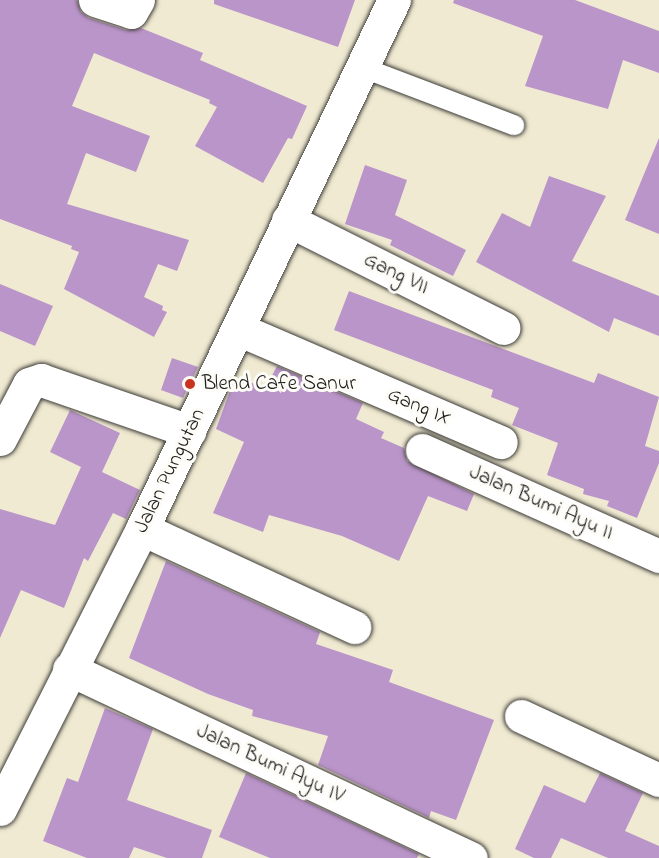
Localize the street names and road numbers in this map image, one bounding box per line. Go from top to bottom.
street label: Gang VII [359,247,433,301]
street label: Gang IX [383,382,455,432]
street label: Jalan Pungutan [129,405,211,537]
street label: Jalan Bumi Ayu II [465,460,617,546]
street label: Jalan Bumi Ayu IV [192,719,348,809]

